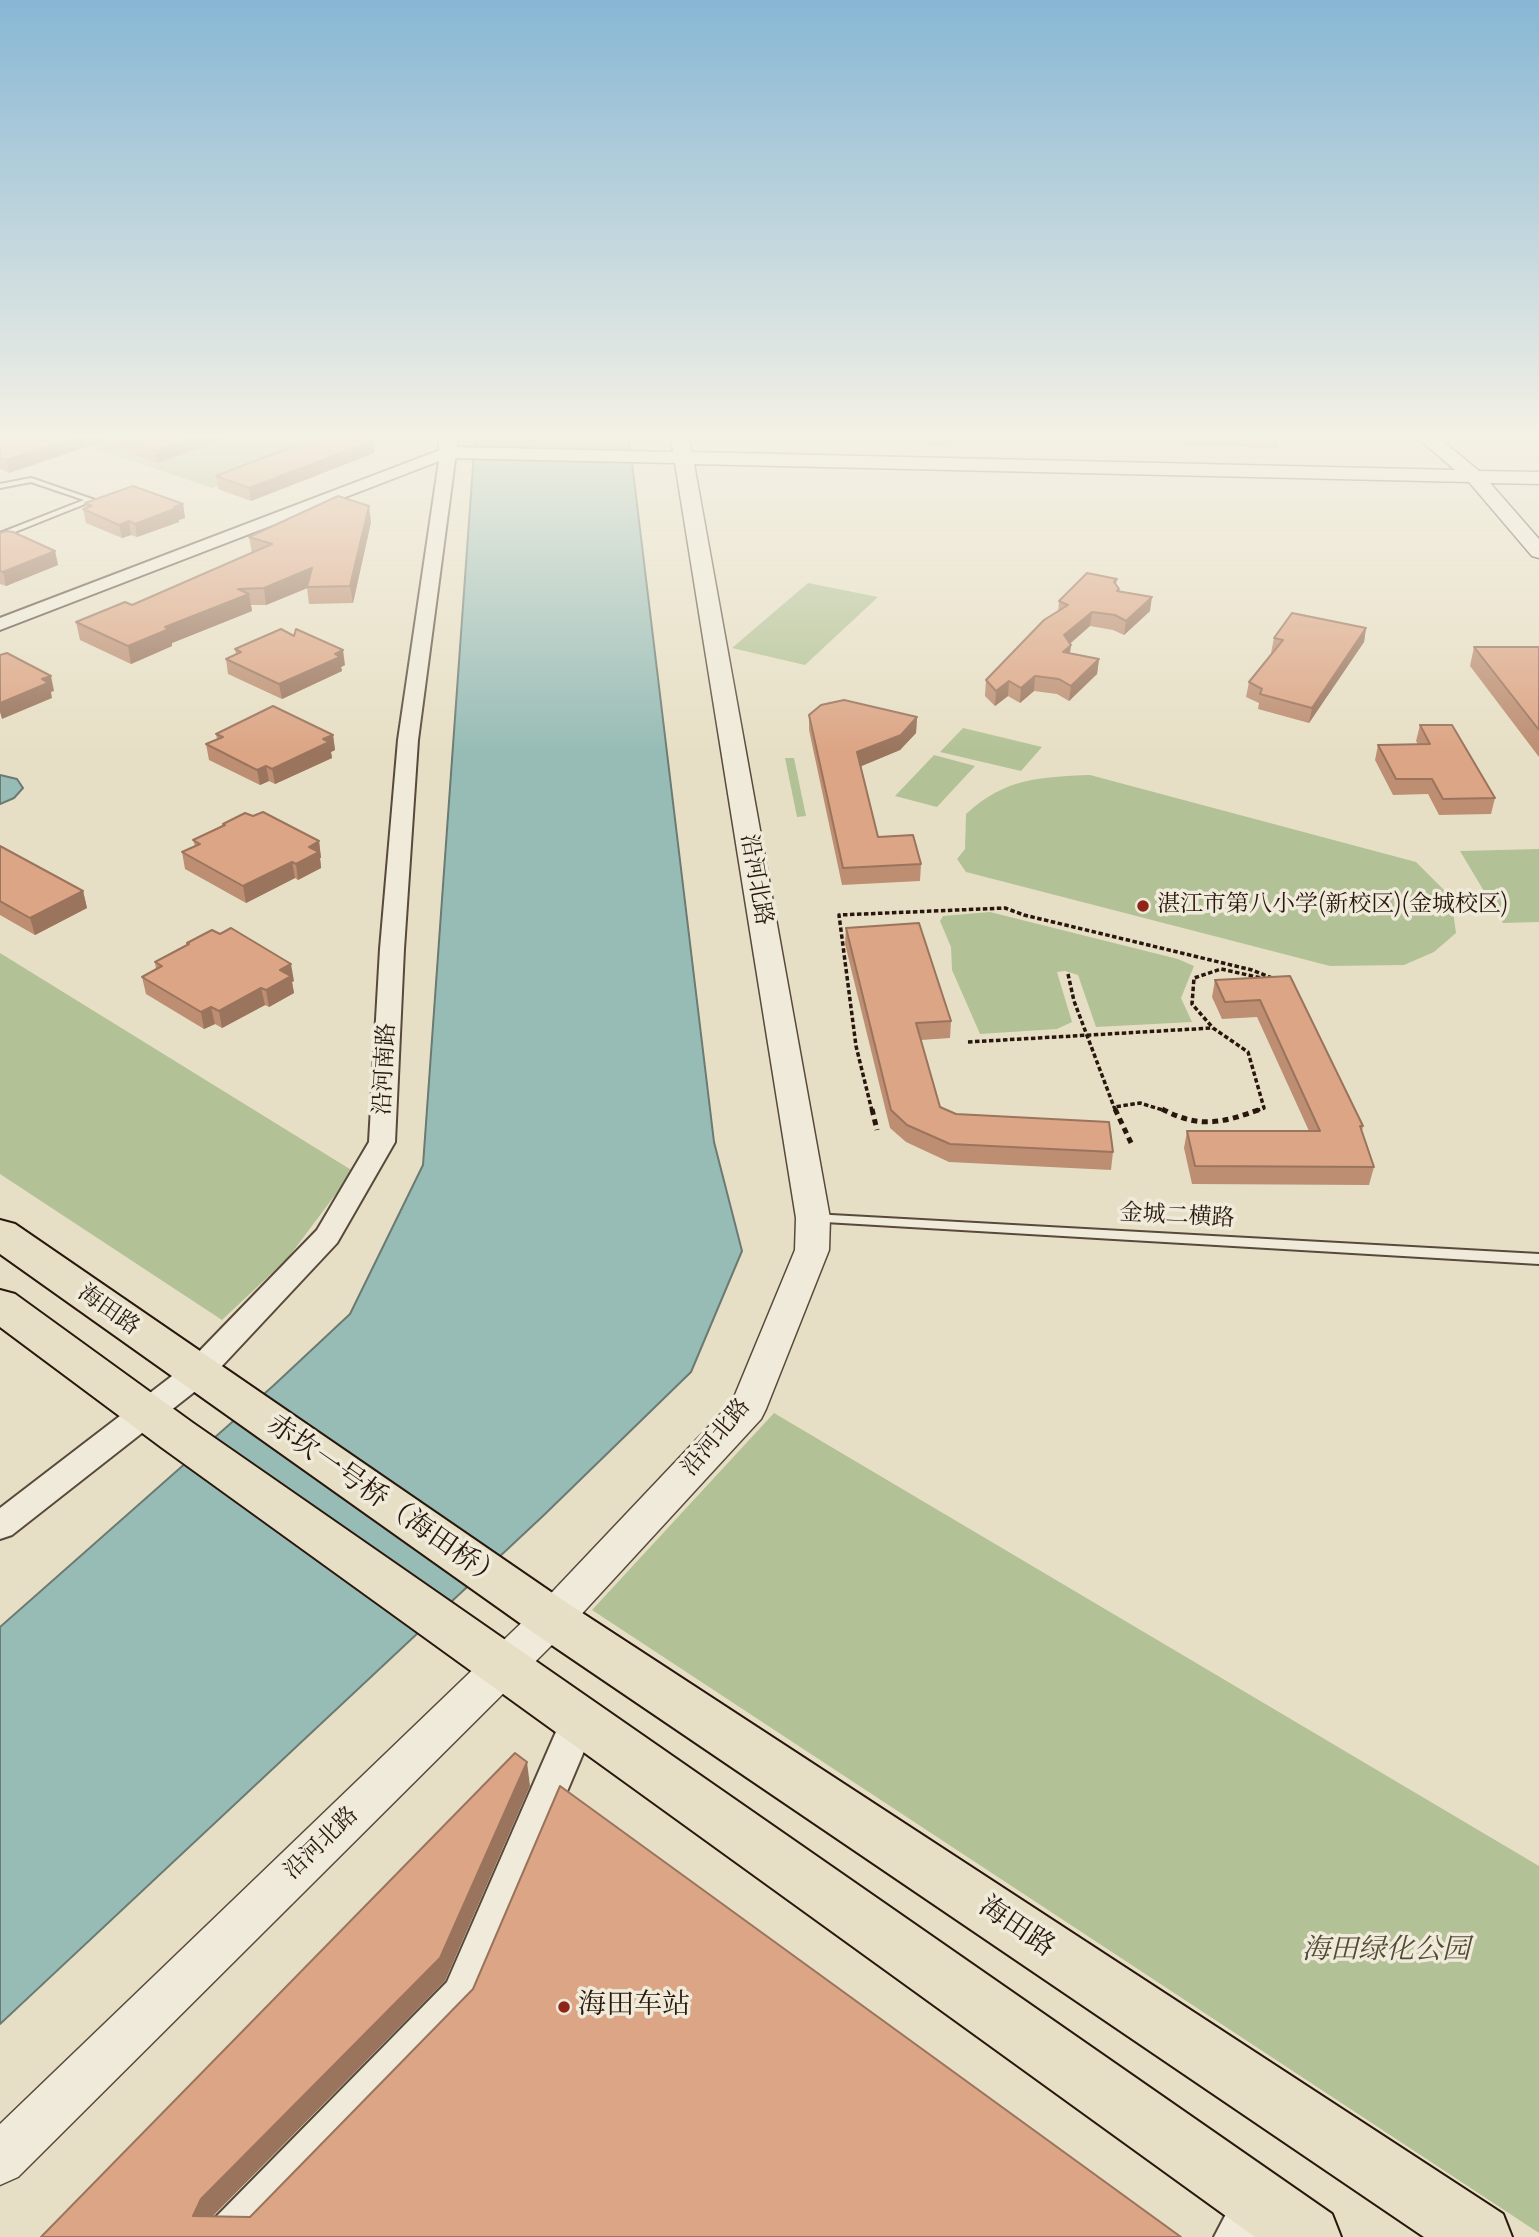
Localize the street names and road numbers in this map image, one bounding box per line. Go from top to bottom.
street label: 沿河北路 [733,832,777,928]
street label: 沿河南路 [370,1022,402,1116]
street label: 金城二横路 [1119,1200,1235,1234]
street label: 海田路 [72,1280,144,1342]
street label: 沿河北路 [677,1394,757,1482]
street label: 赤坎一号桥（海田桥） [260,1409,508,1597]
street label: 沿河北路 [279,1802,365,1886]
street label: 海田路 [972,1891,1060,1965]

